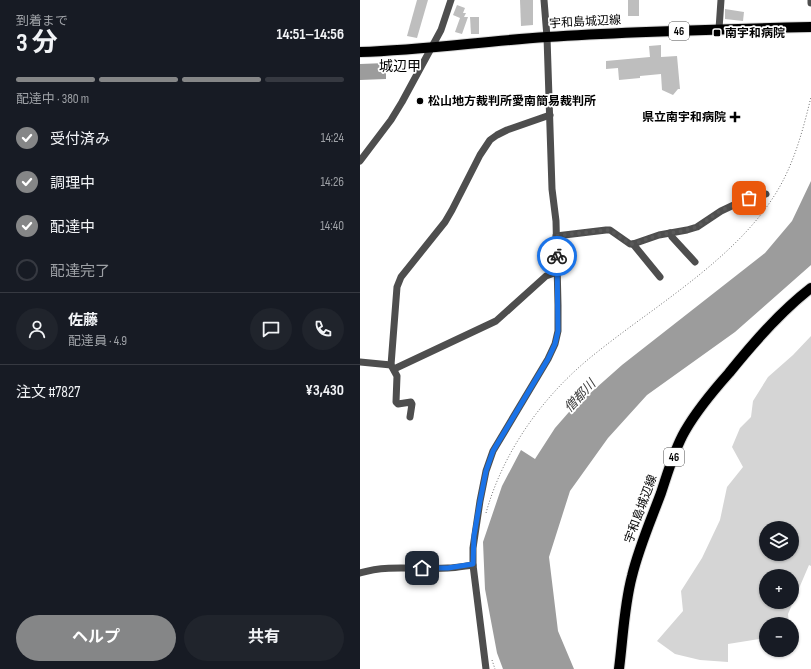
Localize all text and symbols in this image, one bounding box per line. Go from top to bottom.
text: 到着まで [16,13,68,29]
street label: 宇和島城辺線 [549,13,621,31]
road number: 46 [669,22,689,40]
text: 14:51–14:56 [277,25,344,44]
place label: 南宇和病院 [725,26,785,41]
text: 3 分 [16,28,58,59]
marker: 南宇和病院 [712,28,722,38]
district label: 城辺甲 [379,58,421,75]
text: 配達中 · 380 m [16,91,89,107]
place label: 松山地方裁判所愛南簡易裁判所 [428,94,596,109]
marker: 松山地方裁判所愛南簡易裁判所 [415,96,425,106]
place label: 県立南宇和病院 [642,110,726,125]
marker: 県立南宇和病院 [729,111,741,123]
icon: check [16,127,38,149]
text: 受付済み [50,130,110,149]
text: 14:24 [321,130,344,146]
icon: check [16,171,38,193]
text: 調理中 [50,174,95,193]
text: 14:26 [321,174,344,190]
pin [732,181,766,215]
icon: bag [738,187,760,209]
icon: check [16,215,38,237]
text: 配達中 [50,218,95,237]
text: 14:40 [320,218,344,234]
courier [537,236,577,276]
icon: bike [546,245,568,267]
text: 配達完了 [50,262,110,281]
button: person [16,308,58,350]
button: chat [250,308,292,350]
button: phone [302,308,344,350]
text: 佐藤 [68,311,98,330]
text: 配達員 · 4.9 [68,333,127,349]
water label: 僧都川 [561,375,601,416]
text: ¥3,430 [305,381,344,400]
text: 注文 #7827 [16,383,80,402]
road number: 46 [664,448,684,466]
street label: 宇和島城辺線 [622,473,660,545]
map controls [759,521,799,657]
button: layers [759,521,799,561]
pin [405,551,439,585]
icon: home [411,557,433,579]
button: + [759,569,799,609]
button: ヘルプ [16,615,176,661]
button: 共有 [184,615,344,661]
button: − [759,617,799,657]

